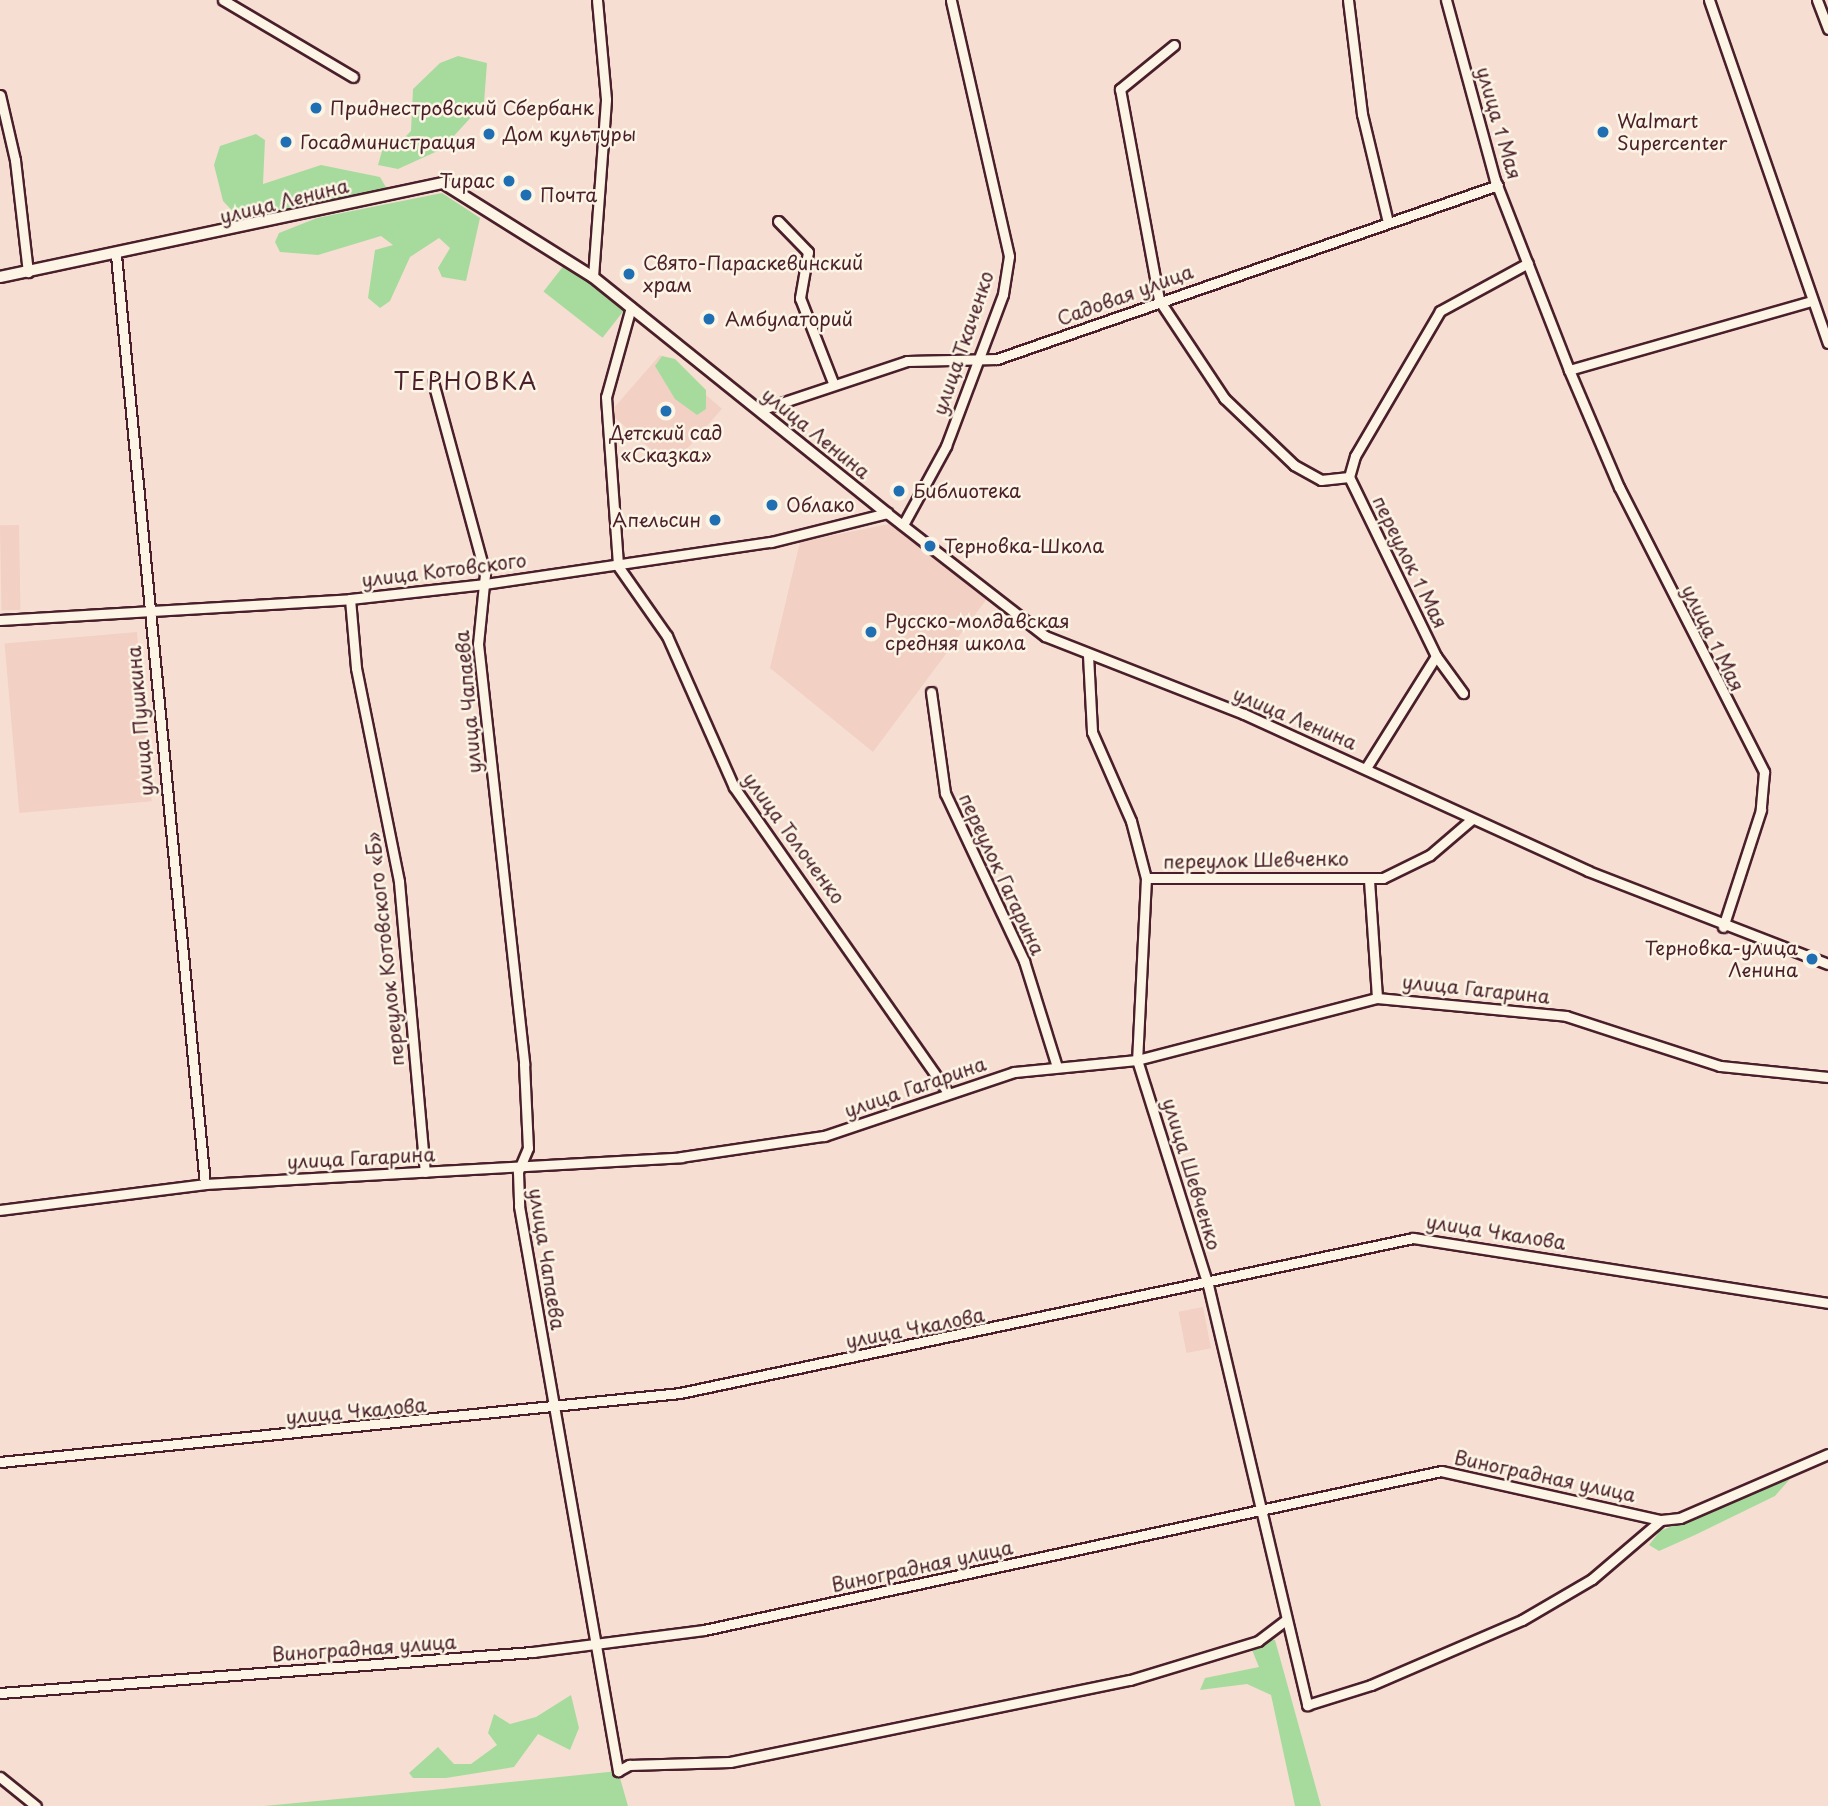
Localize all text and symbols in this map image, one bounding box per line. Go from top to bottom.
street label: улица 1 Мая [1472,63,1526,183]
place label: Приднестровский Сбербанк [330,97,594,119]
marker: Приднестровский Сбербанк [308,100,324,116]
place label: Walmart Supercenter [1617,110,1727,154]
place label: Дом культуры [503,123,637,145]
marker: Walmart Supercenter [1595,124,1611,140]
marker: Дом культуры [481,126,497,142]
place label: Госадминистрация [300,131,476,153]
marker: Госадминистрация [278,134,294,150]
place label: Тирас [439,170,495,192]
marker: Тирас [501,173,517,189]
street label: улица Ленина [217,174,351,228]
place label: Почта [540,184,597,206]
marker: Почта [518,187,534,203]
place label: Свято-Параскевинский храм [643,252,863,296]
street label: Садовая улица [1054,260,1196,330]
marker: Свято-Параскевинский храм [621,266,637,282]
street label: улица Ткаченко [928,268,998,418]
place label: Амбулаторий [725,308,853,330]
marker: Амбулаторий [699,309,719,329]
district label: ТЕРНОВКА [396,367,536,395]
street label: улица Ленина [757,382,875,484]
marker: Детский сад «Сказка» [658,403,674,419]
place label: Детский сад «Сказка» [609,422,723,466]
place label: Библиотека [913,480,1021,502]
marker: Библиотека [891,483,907,499]
street label: переулок 1 Мая [1368,492,1452,632]
place label: Облако [786,494,855,516]
marker: Облако [764,497,780,513]
place label: Апельсин [612,509,701,531]
marker: Апельсин [707,512,723,528]
place label: Терновка-Школа [944,535,1104,557]
marker: Терновка-Школа [922,538,938,554]
street label: улица Котовского [360,548,528,592]
street label: улица 1 Мая [1677,580,1749,696]
place label: Русско-молдавская средняя школа [885,610,1070,654]
marker: Русско-молдавская средняя школа [863,624,879,640]
street label: улица Чапаева [450,629,486,775]
street label: улица Пушкина [122,644,158,798]
street label: улица Ленина [1229,682,1361,754]
street label: улица Толоченко [738,767,850,909]
street label: переулок Гагарина [954,789,1050,959]
street label: переулок Котовского «Б» [361,830,409,1068]
street label: переулок Шевченко [1163,847,1349,873]
place label: Терновка-улица Ленина [1645,937,1798,981]
marker: Терновка-улица Ленина [1804,951,1820,967]
street label: улица Гагарина [1401,970,1551,1008]
street label: улица Гагарина [841,1052,989,1122]
street label: улица Шевченко [1158,1095,1226,1253]
street label: улица Гагарина [286,1143,436,1173]
street label: улица Чапаева [524,1186,570,1332]
street label: улица Чкалова [1424,1210,1568,1254]
street label: улица Чкалова [843,1303,987,1353]
street label: улица Чкалова [284,1393,428,1429]
street label: Виноградная улица [1452,1445,1638,1507]
street label: Виноградная улица [829,1535,1015,1597]
street label: Виноградная улица [270,1630,458,1666]

